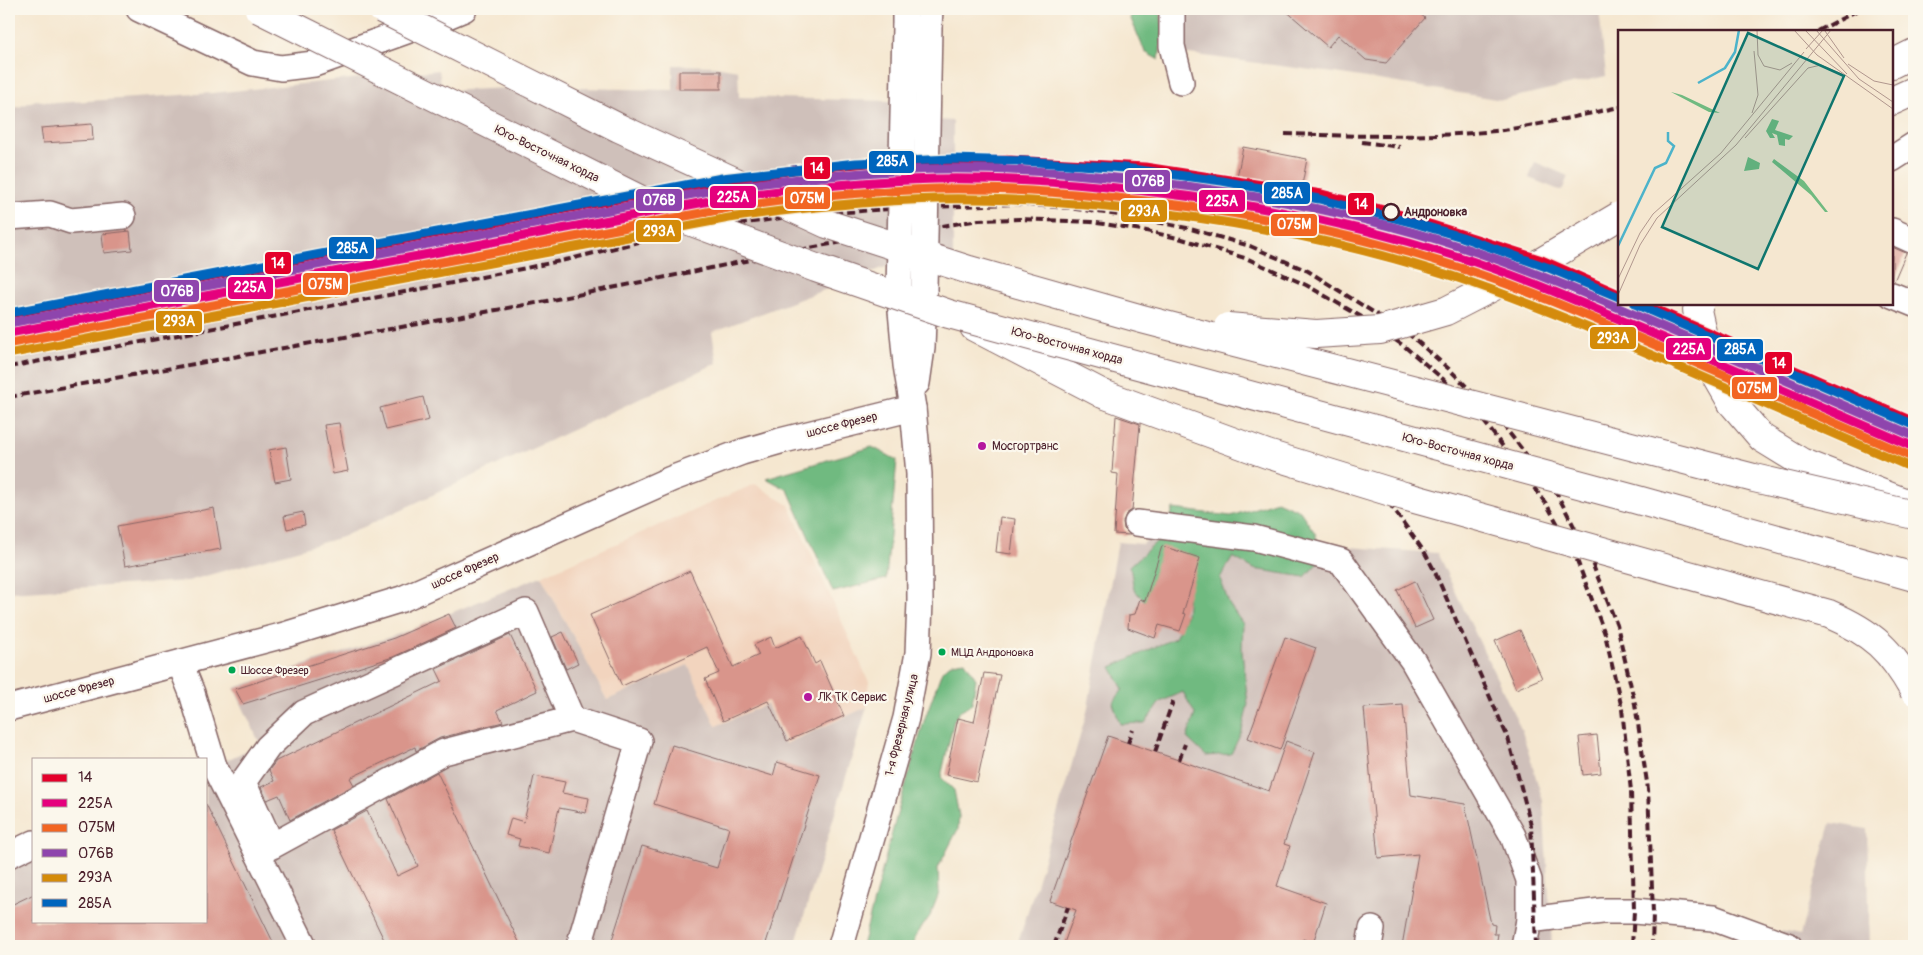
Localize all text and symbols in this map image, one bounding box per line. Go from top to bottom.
inset map [1618,30,1893,305]
street label: Юго-Восточная хорда [492,122,602,186]
line badge: 285А [868,150,915,174]
text: 285А [876,153,908,170]
line badge: 14 [803,156,831,180]
text: 14 [810,160,825,177]
line badge: 076В [1124,169,1171,193]
text: 076В [1131,173,1165,190]
line badge: 285А [1263,181,1311,205]
line badge: 225А [709,185,757,209]
text: 285А [1271,185,1303,202]
line badge: 075М [784,186,831,210]
line badge: 076В [635,188,683,212]
text: 225А [717,189,749,206]
line badge: 225А [1198,189,1246,213]
text: 075М [790,190,824,207]
text: 076В [642,192,676,209]
line badge: 14 [1347,192,1375,216]
text: 225А [1206,193,1238,210]
text: 14 [1354,196,1369,213]
line badge: 293А [1120,199,1168,223]
text: 293А [1128,203,1160,220]
marker: Андроновка [1382,203,1400,221]
place label: Андроновка [1404,205,1468,220]
line badge: 075М [1270,213,1318,237]
text: 075М [1277,216,1311,233]
line badge: 293А [635,219,682,243]
text: 293А [643,223,675,240]
line badge: 285А [328,236,375,260]
text: 285А [336,240,368,257]
line badge: 14 [264,251,292,275]
text: 14 [271,255,286,272]
line badge: 075М [302,272,349,296]
line badge: 225А [227,276,274,300]
text: 075М [308,276,342,293]
line badge: 076В [153,279,200,303]
text: 225А [234,279,266,296]
text: 076В [160,283,194,300]
line badge: 293А [155,310,203,334]
text: 293А [163,313,195,330]
street label: Юго-Восточная хорда [1010,324,1125,368]
line badge: 293А [1589,326,1637,350]
text: 293А [1597,330,1629,347]
line badge: 225А [1665,337,1712,361]
line badge: 285А [1716,338,1764,362]
text: 225А [1673,341,1705,358]
text: 285А [1724,341,1756,358]
line badge: 14 [1764,351,1793,375]
text: 14 [1772,355,1787,372]
line badge: 075М [1731,376,1778,400]
text: 075М [1737,380,1771,397]
street label: шоссе Фрезер [805,409,879,441]
street label: Юго-Восточная хорда [1401,430,1516,474]
place label: Мосгортранс [992,439,1059,454]
marker: Мосгортранс [976,440,988,452]
street label: шоссе Фрезер [429,549,502,593]
place label: МЦД Андроновка [951,646,1034,659]
marker: МЦД Андроновка [937,647,947,657]
place label: Шоссе Фрезер [241,664,309,677]
marker: Шоссе Фрезер [227,665,237,675]
street label: 1-я Фрезерная улица [882,672,922,778]
street label: шоссе Фрезер [42,673,116,707]
place label: ЛК ТК Сервис [817,690,887,705]
marker: ЛК ТК Сервис [802,691,814,703]
legend [32,758,208,922]
text: 14 [78,768,93,787]
text: 225А [78,794,113,813]
text: 075М [78,818,115,837]
text: 076В [78,844,113,863]
text: 293А [78,868,112,887]
text: 285А [78,894,112,913]

